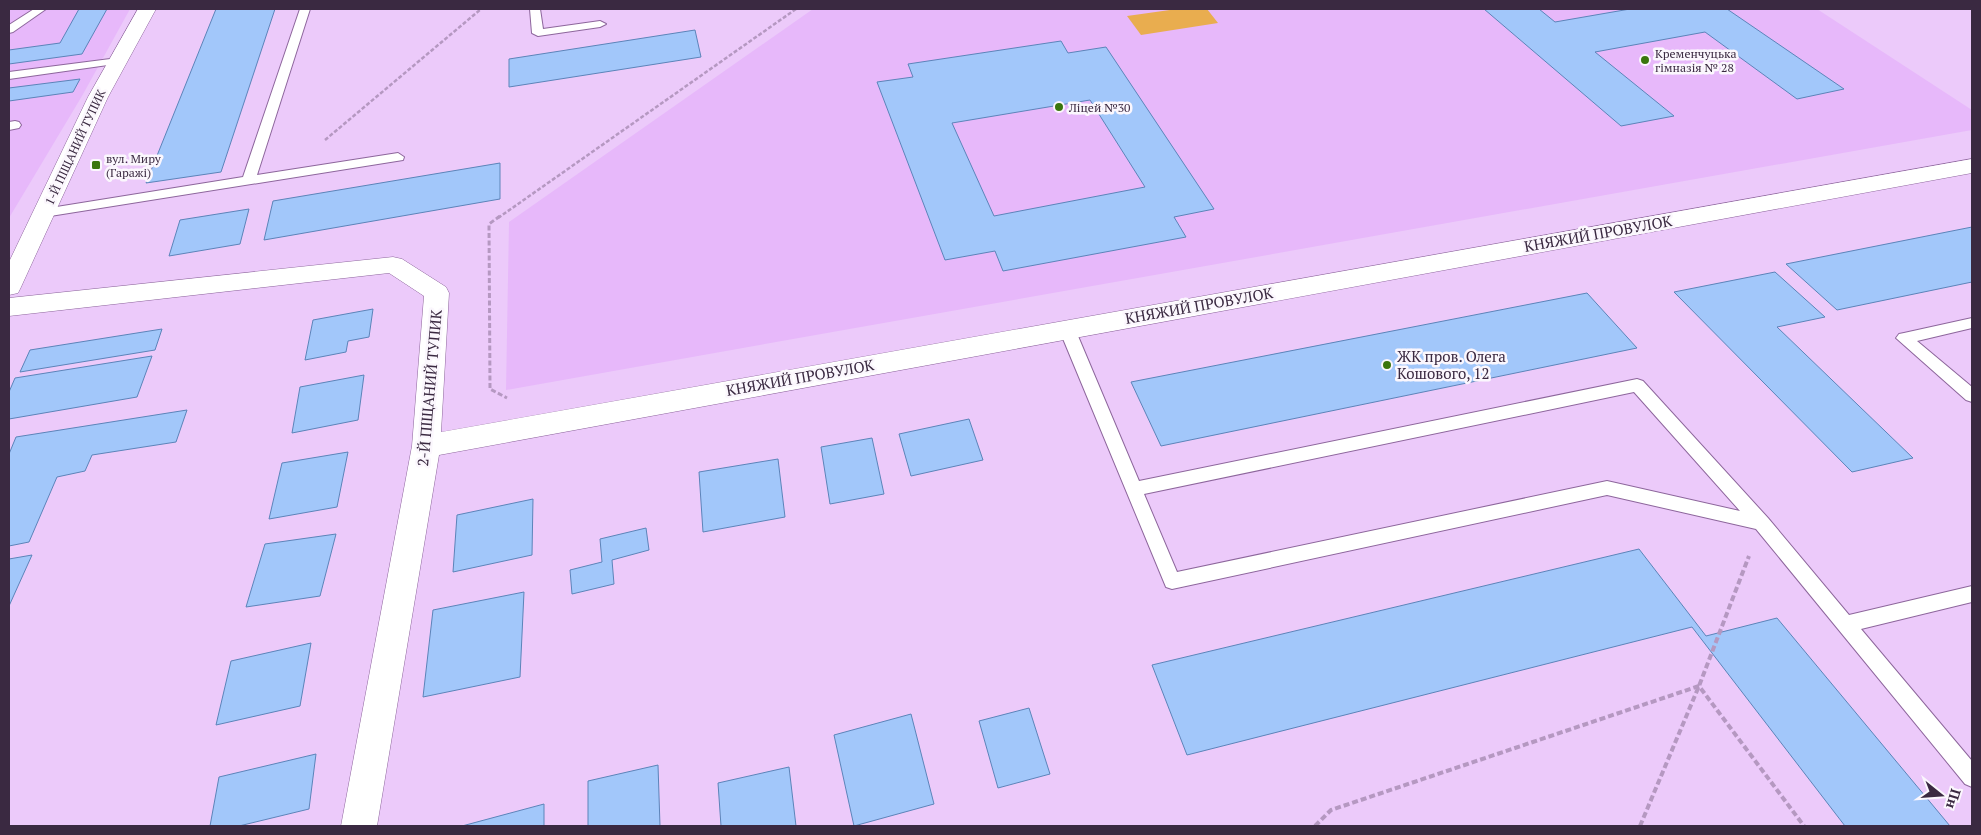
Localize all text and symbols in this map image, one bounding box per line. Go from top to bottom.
place label: Кременчуцька гімназія № 28 [1655,46,1737,75]
marker: Кременчуцька гімназія № 28 [1639,54,1651,66]
street label: 1-Й ПІЩАНИЙ ТУПИК [42,87,108,207]
place label: Ліцей №30 [1068,100,1130,115]
marker: Ліцей №30 [1053,101,1065,113]
place label: вул. Миру (Гаражі) [106,151,162,180]
marker: вул. Миру (Гаражі) [90,159,102,171]
street label: КНЯЖИЙ ПРОВУЛОК [1522,210,1674,256]
street label: КНЯЖИЙ ПРОВУЛОК [1123,282,1275,328]
street label: 2-Й ПІЩАНИЙ ТУПИК [412,308,446,467]
place label: ЖК пров. Олега Кошового, 12 [1397,346,1506,383]
street label: КНЯЖИЙ ПРОВУЛОК [724,354,876,400]
marker: ЖК пров. Олега Кошового, 12 [1381,359,1393,371]
north arrow [1916,770,1966,820]
text: Пн [1942,787,1966,811]

